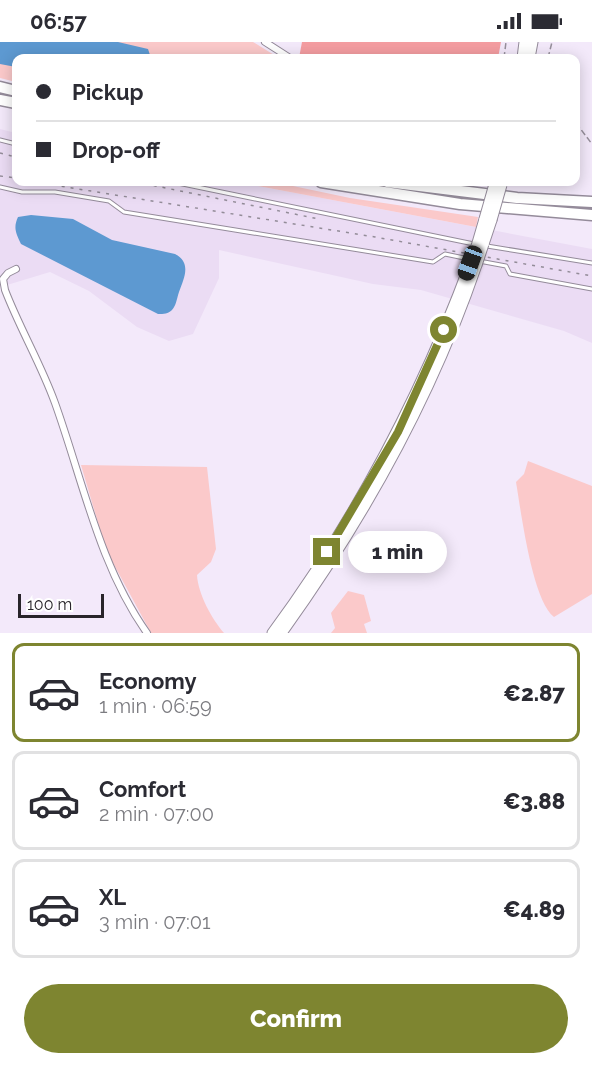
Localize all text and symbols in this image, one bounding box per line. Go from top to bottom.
text: 06:57 [30,8,87,34]
text: Pickup [72,79,144,105]
text: Drop-off [72,137,160,163]
car [455,243,485,283]
route start [430,316,457,343]
callout: 1 min [348,531,447,573]
route end [313,538,340,565]
text: 1 min [372,540,423,564]
scale bar [18,591,104,618]
text: 100 m [27,595,72,614]
icon: car [27,666,81,720]
text: Economy [99,668,197,694]
text: €2.87 [503,680,565,706]
text: 1 min · 06:59 [99,694,212,718]
icon: car [27,774,81,828]
text: Comfort [99,776,186,802]
text: €3.88 [503,788,565,814]
text: 2 min · 07:00 [99,802,214,826]
icon: car [27,882,81,936]
text: XL [99,884,126,910]
text: €4.89 [503,896,565,922]
text: 3 min · 07:01 [99,910,211,934]
button: Confirm [24,984,568,1053]

